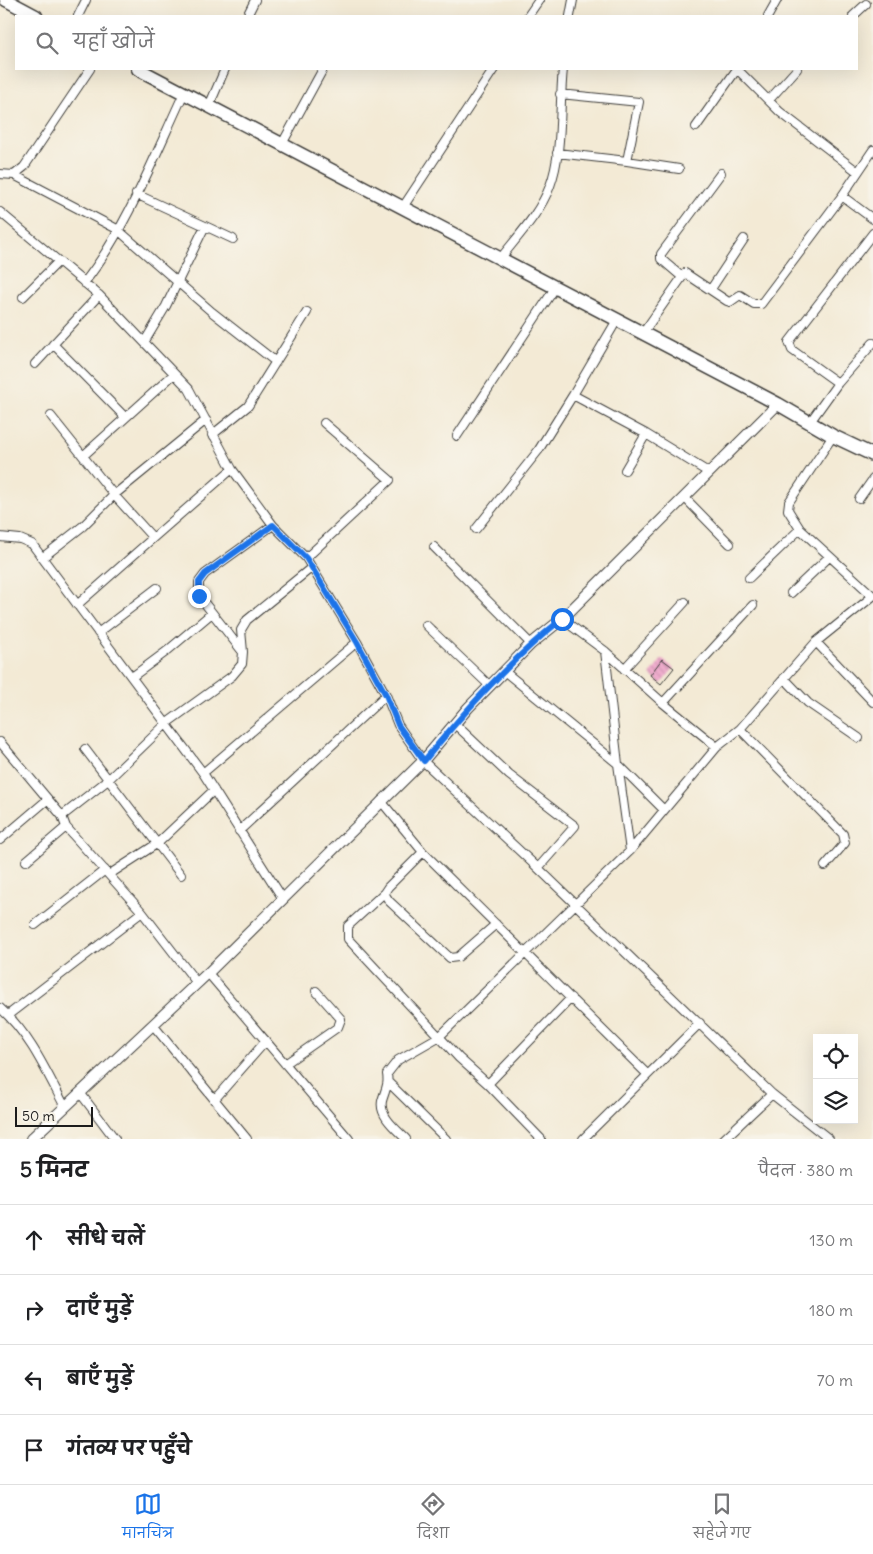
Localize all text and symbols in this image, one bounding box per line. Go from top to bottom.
search box [15,15,858,70]
icon: search [33,29,61,57]
text: यहाँ खोजें [73,29,154,53]
route end [188,585,211,608]
route start [551,608,574,631]
map controls [813,1034,858,1124]
button: locate [813,1034,858,1079]
button: layers [813,1079,858,1124]
scale bar [15,1104,92,1127]
text: 50 m [22,1107,55,1125]
text: 5 मिनट [20,1156,88,1183]
text: पैदल · 380 m [758,1160,853,1180]
icon: ahead [20,1226,48,1254]
text: सीधे चलें [67,1226,144,1250]
text: 130 m [809,1230,853,1250]
icon: right [20,1296,48,1324]
text: दाएँ मुड़ें [67,1296,133,1320]
text: 180 m [809,1300,853,1320]
icon: left [20,1366,48,1394]
text: बाएँ मुड़ें [67,1366,133,1390]
text: 70 m [817,1370,853,1390]
icon: arrive [20,1436,48,1464]
text: गंतव्य पर पहुँचे [67,1436,192,1460]
tab: मानचित्र [122,1490,173,1549]
tab: दिशा [417,1490,449,1549]
tab: सहेजे गए [693,1490,751,1549]

